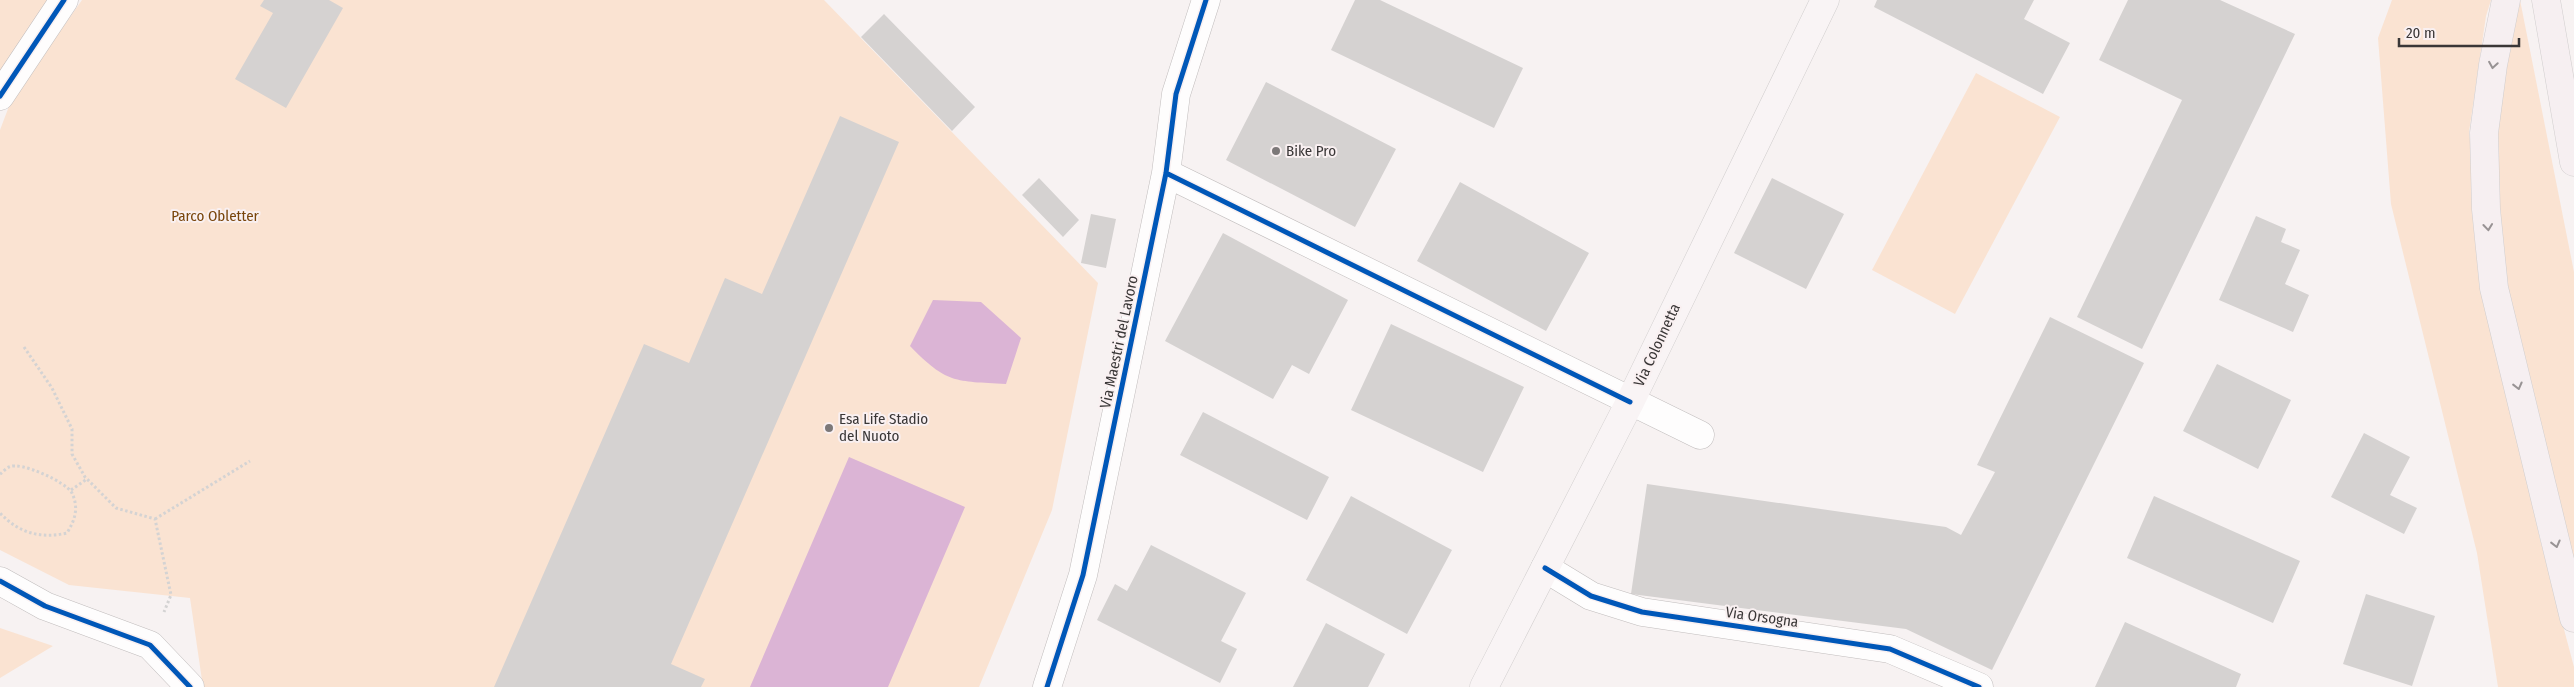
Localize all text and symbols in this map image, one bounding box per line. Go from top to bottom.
scale bar [2399,15,2519,47]
text: 20 m [2406,24,2436,42]
one-way arrow [2488,61,2499,69]
place label: Bike Pro [1286,142,1336,160]
marker: Bike Pro [1270,145,1282,157]
park label: Parco Obletter [171,207,260,225]
one-way arrow [2482,223,2493,231]
street label: Via Maestri del Lavoro [1096,274,1142,410]
street label: Via Colonnetta [1630,301,1684,389]
one-way arrow [2512,382,2522,390]
place label: Esa Life Stadio del Nuoto [839,410,928,445]
marker: Esa Life Stadio del Nuoto [823,422,835,434]
one-way arrow [2550,539,2561,548]
street label: Via Orsogna [1724,603,1800,631]

